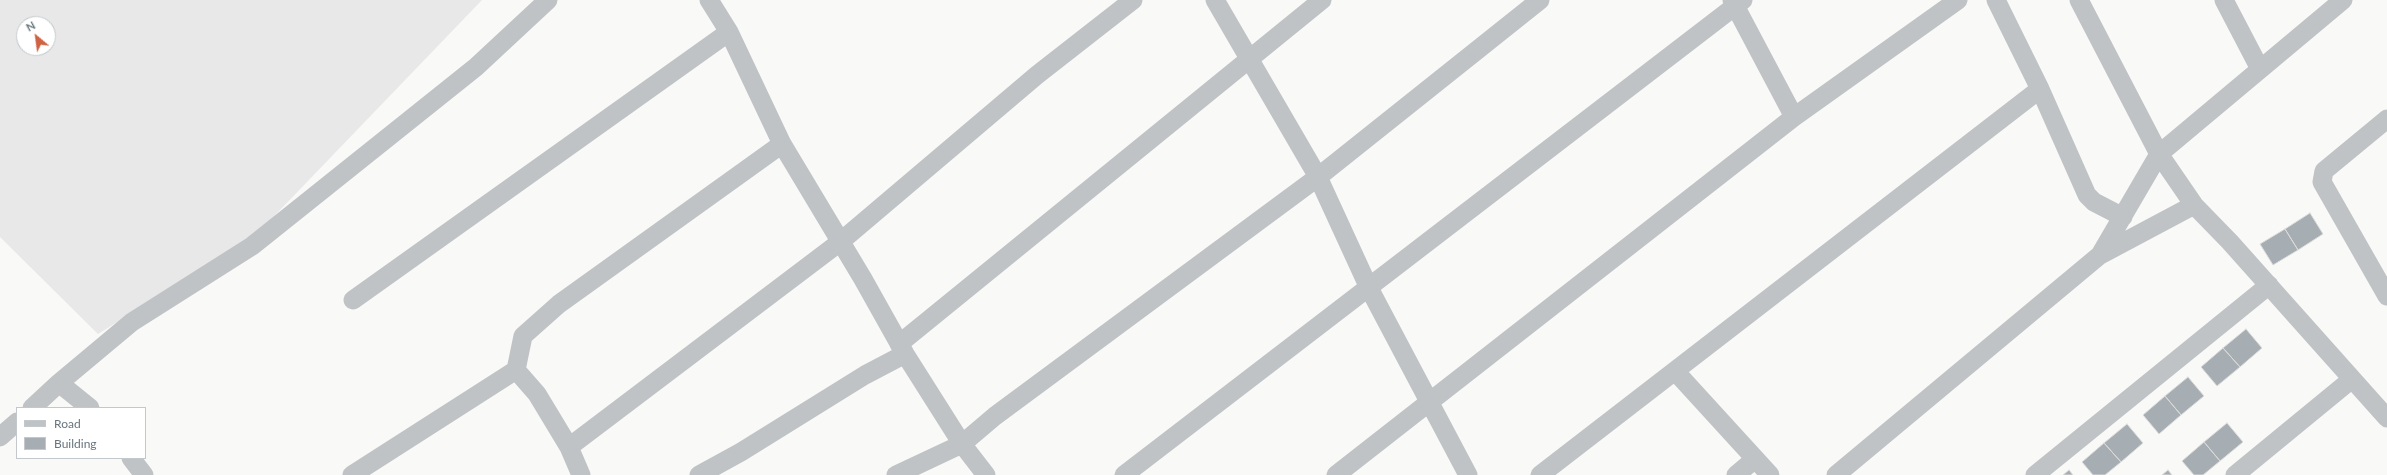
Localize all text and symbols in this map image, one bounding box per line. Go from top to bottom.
north arrow [16,16,56,56]
text: N [24,18,37,34]
legend [16,407,146,459]
text: Road [54,416,81,431]
text: Building [54,436,97,451]

